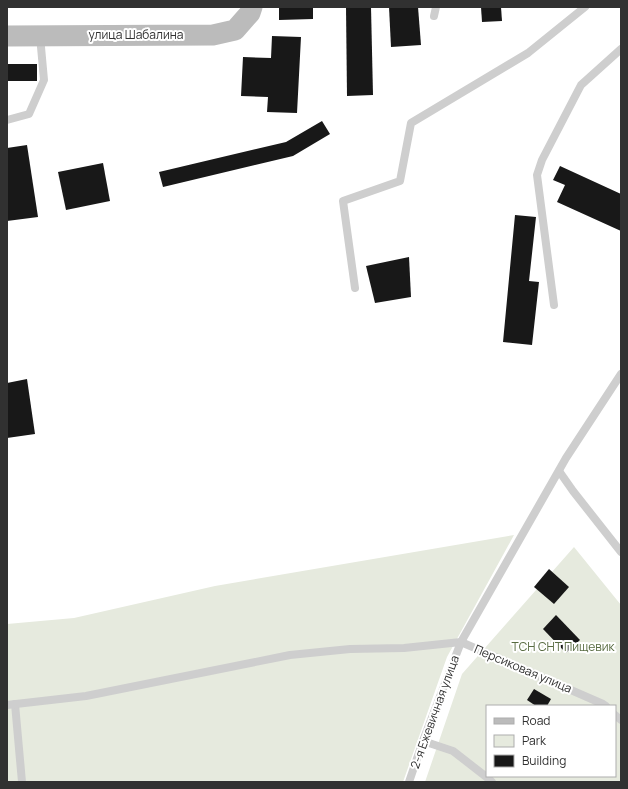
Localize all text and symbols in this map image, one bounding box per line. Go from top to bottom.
street label: улица Шабалина [89,26,184,43]
park label: ТСН СНТ Пищевик [512,638,616,655]
street label: Персиковая улица [472,640,575,697]
street label: 2-я Ежевичная улица [406,653,463,771]
legend [486,705,616,777]
text: Road [522,712,550,729]
text: Park [522,732,547,749]
text: Building [522,752,566,769]

